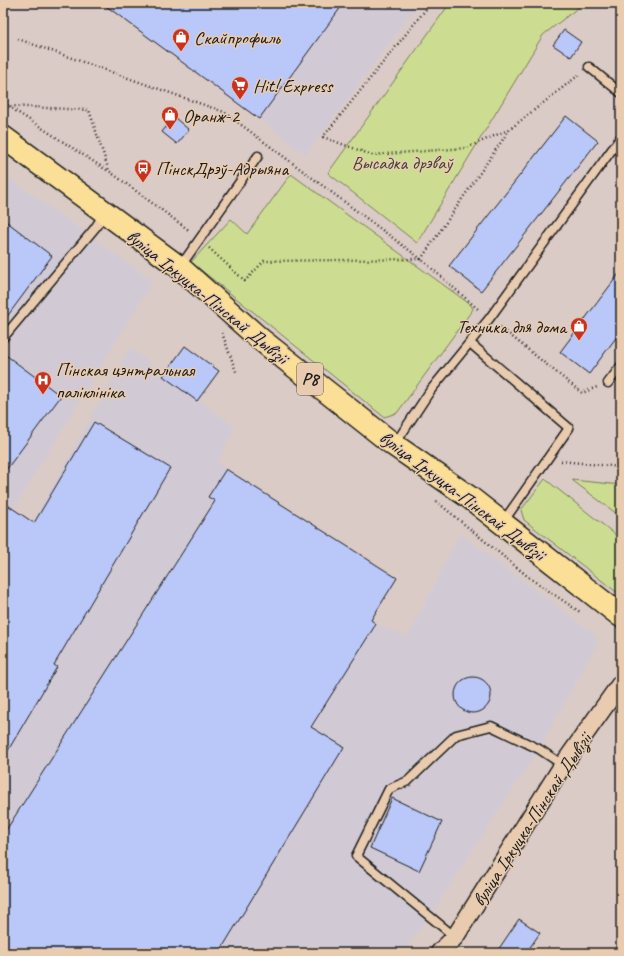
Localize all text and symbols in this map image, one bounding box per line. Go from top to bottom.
place label: Скайпрофиль [194,26,281,50]
shop icon: Скайпрофиль [171,27,191,52]
place label: Hit! Express [253,74,334,98]
supermarket icon: Hit! Express [230,75,250,100]
place label: Оранж-2 [183,104,240,128]
shop icon: Оранж-2 [160,105,180,130]
park label: Высадка дрэваў [352,151,454,175]
place label: ПінскДрэў-Адрыяна [156,157,289,181]
bus stop icon: ПінскДрэў-Адрыяна [133,158,153,183]
street label: вуліца Іркуцка-Пінскай Дывізіі [121,224,295,371]
place label: Техника для дома [457,315,568,339]
shop icon: Техника для дома [569,316,589,341]
place label: Пінская цэнтральная паліклініка [56,358,196,404]
road number: Р8 [297,363,323,395]
hospital icon: Пінская цэнтральная паліклініка [33,370,53,395]
street label: вуліца Іркуцка-Пінскай Дывізіі [375,425,552,568]
street label: вуліца Іркуцка-Пінскай Дывізіі [467,726,598,911]

